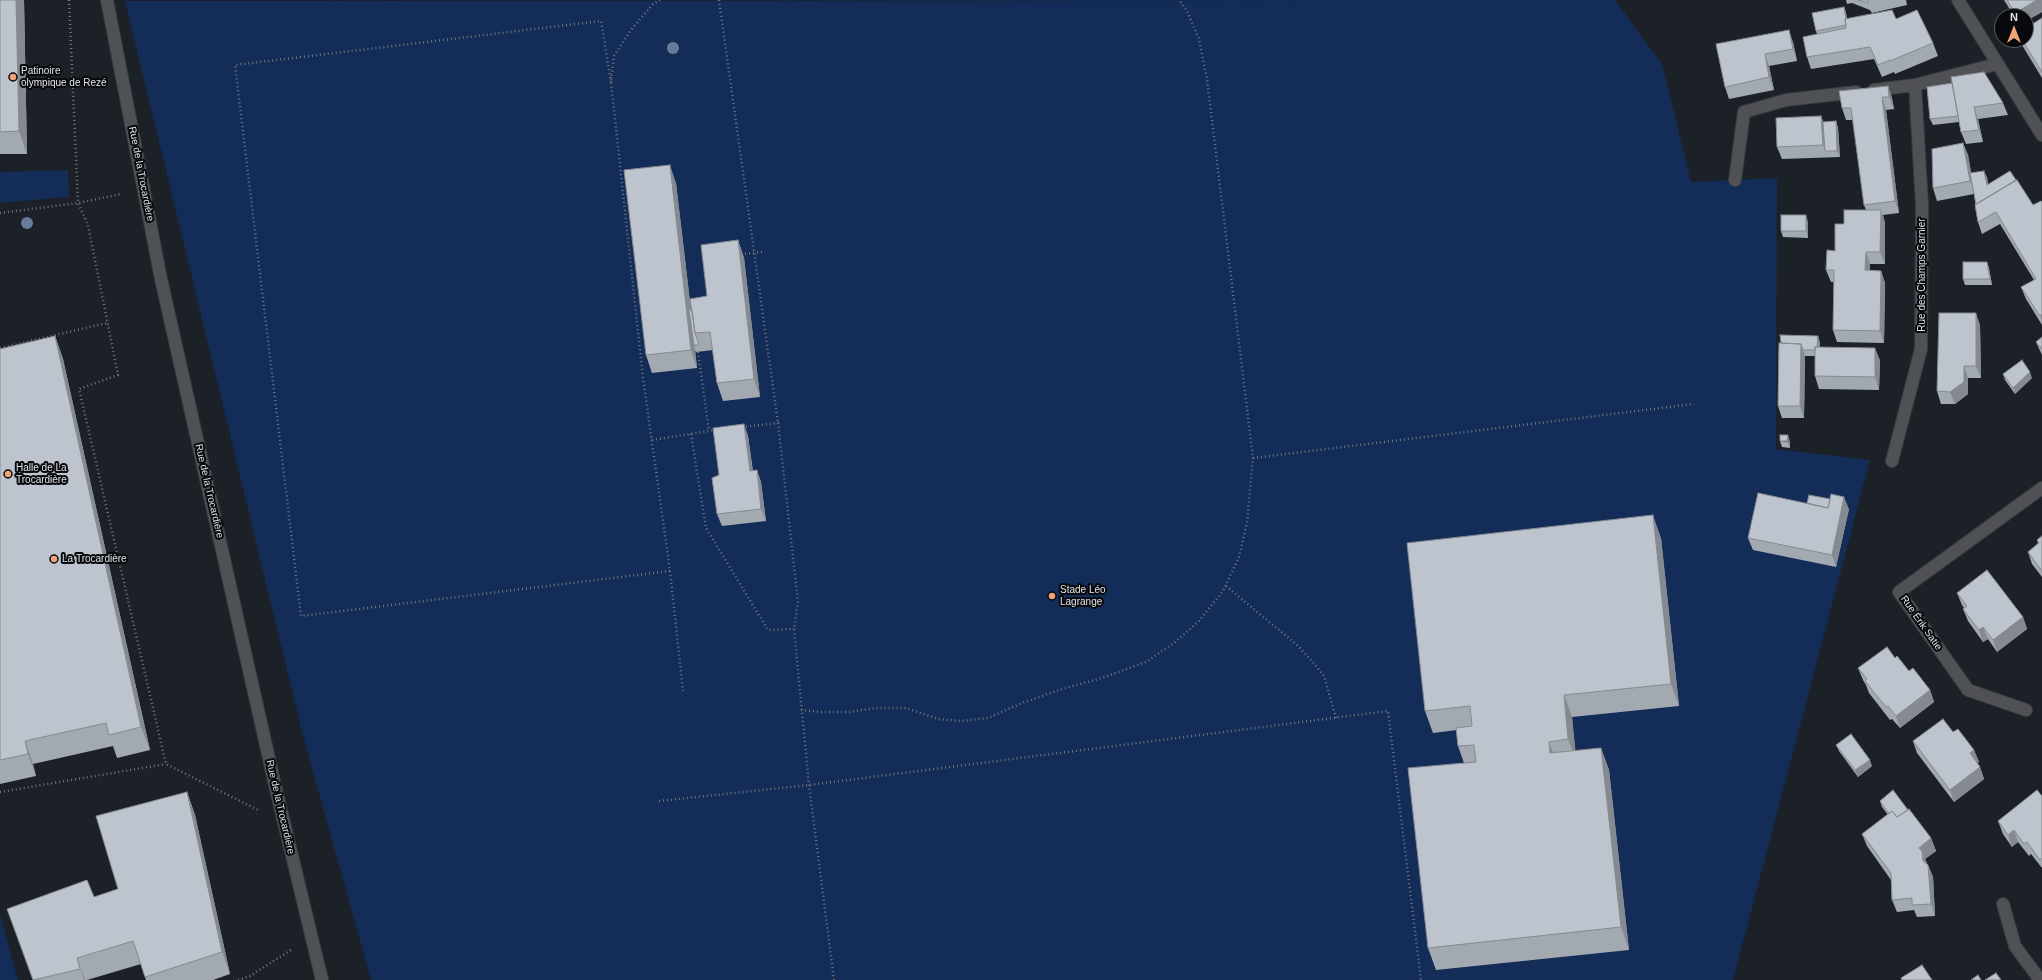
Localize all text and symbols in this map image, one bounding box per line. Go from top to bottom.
north arrow [1994,8,2034,48]
text: N [2010,11,2018,23]
place label: Patinoire olympique de Rezé [21,65,107,88]
marker: Patinoire olympique de Rezé [8,72,18,82]
street label: Rue de la Trocardière [126,126,156,222]
street label: Rue des Champs Garnier [1916,218,1928,332]
street label: Rue de la Trocardière [192,443,226,539]
place label: Halle de La Trocardière [16,462,67,486]
marker: Halle de La Trocardière [3,469,13,479]
place label: La Trocardière [62,553,127,565]
marker: La Trocardière [49,554,59,564]
place label: Stade Léo Lagrange [1060,584,1106,608]
marker: Stade Léo Lagrange [1047,591,1057,601]
street label: Rue Érik Satie [1898,593,1944,653]
street label: Rue de la Trocardière [263,759,297,855]

